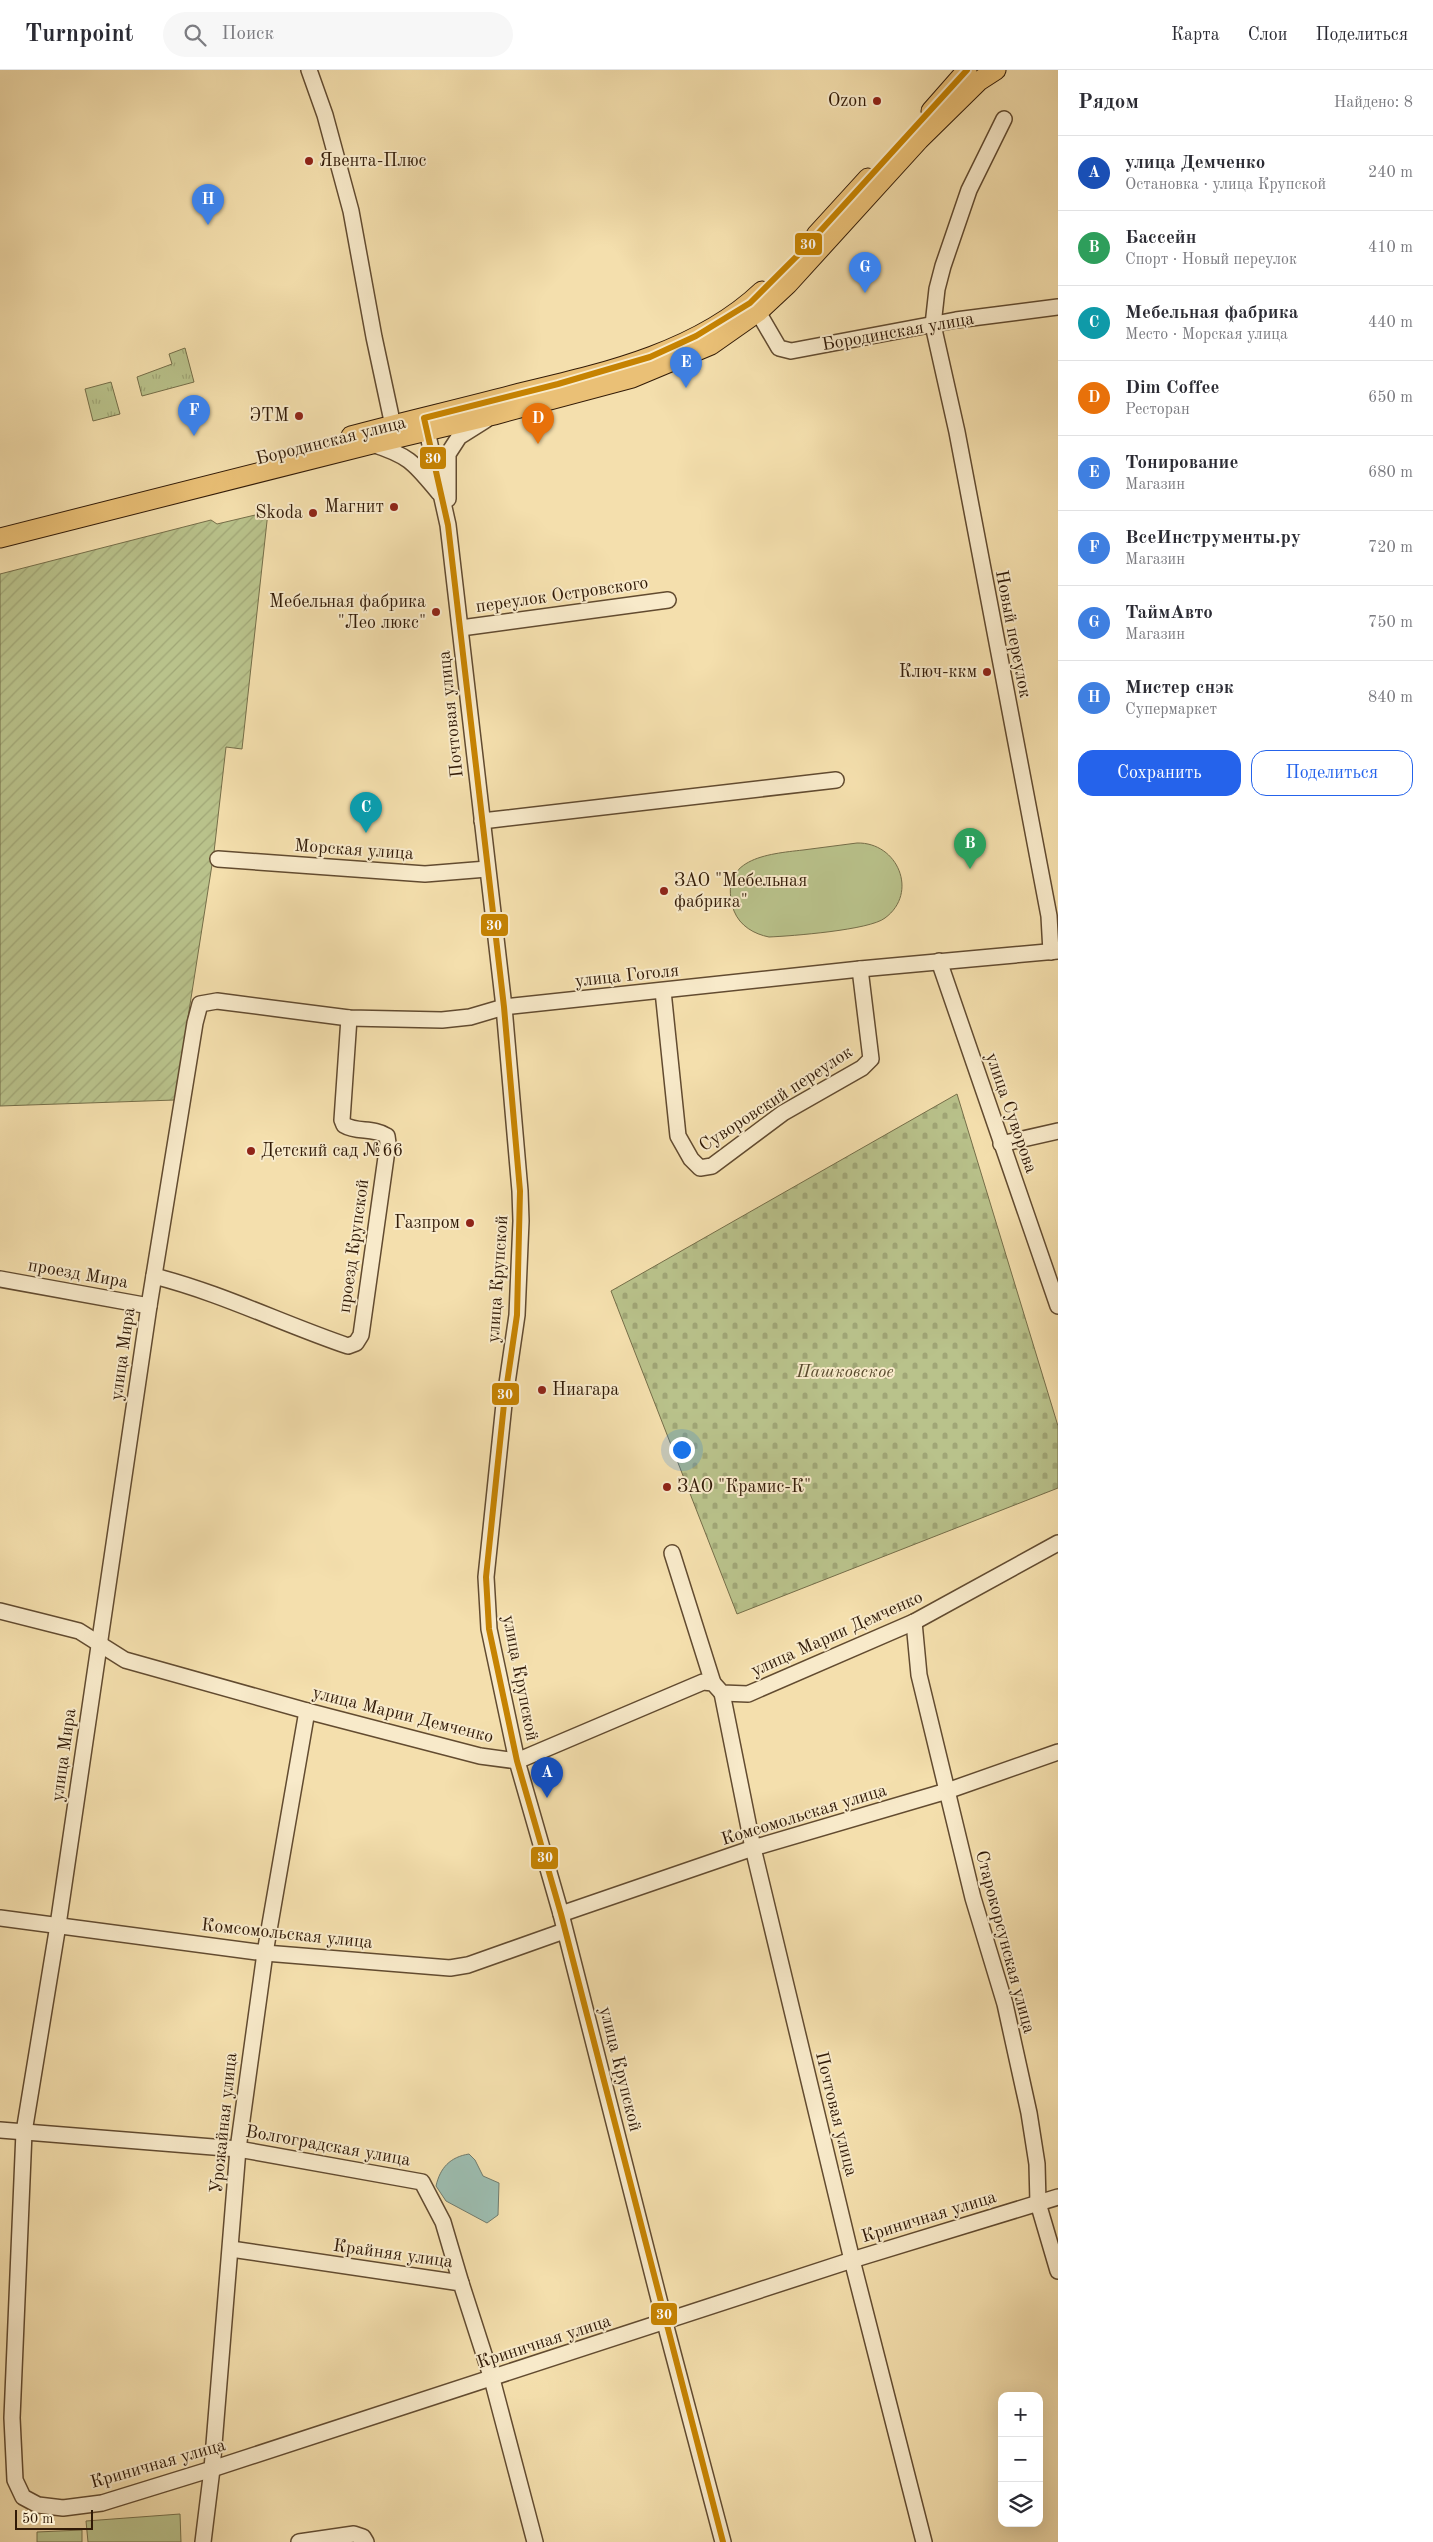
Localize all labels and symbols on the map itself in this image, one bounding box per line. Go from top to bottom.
place label: Ozon [828,92,867,110]
marker: Ozon [871,95,883,107]
place label: Явента-Плюс [319,152,427,170]
marker: Явента-Плюс [303,155,315,167]
pin: H [192,184,224,225]
line badge: 30 [794,232,823,256]
text: 30 [800,238,816,252]
pin: G [849,252,881,293]
street label: Бородинская улица [821,310,975,354]
pin: E [670,347,702,388]
pin: F [178,395,210,436]
pin: D [522,403,554,444]
place label: ЭТМ [250,407,289,425]
marker: ЭТМ [293,410,305,422]
street label: Бородинская улица [254,414,408,468]
line badge: 30 [419,446,447,470]
text: 30 [425,452,441,466]
place label: Магнит [324,498,384,516]
marker: Магнит [388,501,400,513]
place label: Skoda [255,504,303,522]
marker: Skoda [307,507,319,519]
street label: Новый переулок [992,569,1034,699]
street label: переулок Островского [475,574,649,616]
place label: Мебельная фабрика "Лео люкс" [269,593,426,632]
marker: Мебельная фабрика "Лео люкс" [430,606,442,618]
street label: Почтовая улица [435,650,467,778]
place label: Ключ-ккм [899,663,977,681]
marker: Ключ-ккм [981,666,993,678]
pin: C [350,792,382,833]
pin: B [954,828,986,869]
street label: Морская улица [294,837,414,863]
place label: ЗАО "Мебельная фабрика" [674,872,807,912]
marker: ЗАО "Мебельная фабрика" [658,885,670,897]
line badge: 30 [480,913,509,937]
text: 30 [486,919,502,933]
street label: улица Гоголя [574,962,680,990]
street label: Суворовский переулок [696,1043,856,1155]
street label: улица Суворова [982,1050,1040,1176]
place label: Детский сад №66 [261,1142,403,1160]
marker: Детский сад №66 [245,1145,257,1157]
street label: проезд Крупской [336,1178,372,1314]
place label: Газпром [394,1214,460,1232]
street label: улица Крупской [485,1215,511,1343]
marker: Газпром [464,1217,476,1229]
street label: проезд Мира [27,1256,129,1292]
street label: улица Мира [108,1306,138,1402]
park label: Пашковское [795,1363,894,1381]
place label: Ниагара [552,1381,619,1399]
line badge: 30 [491,1382,520,1406]
marker: Ниагара [536,1384,548,1396]
text: 30 [497,1388,513,1402]
your location [669,1437,695,1463]
place label: ЗАО "Крамис-К" [677,1478,811,1496]
marker: ЗАО "Крамис-К" [661,1481,673,1493]
street label: улица Марии Демченко [748,1588,926,1680]
street label: улица Крупской [499,1613,541,1743]
street label: улица Марии Демченко [311,1684,495,1746]
street label: улица Мира [49,1707,79,1803]
pin: A [531,1757,563,1798]
street label: Комсомольская улица [719,1781,889,1849]
line badge: 30 [530,1846,559,1870]
street label: Старокорсунская улица [972,1849,1038,2035]
text: 30 [537,1851,553,1865]
street label: Комсомольская улица [200,1916,374,1952]
street label: улица Крупской [596,2005,644,2133]
street label: Почтовая улица [812,2050,860,2178]
street label: Урожайная улица [208,2052,240,2194]
street label: Волгоградская улица [244,2123,412,2169]
street label: Криничная улица [859,2188,999,2246]
street label: Крайняя улица [332,2237,454,2271]
line badge: 30 [650,2302,678,2326]
text: 30 [656,2308,672,2322]
street label: Криничная улица [475,2312,613,2372]
street label: Криничная улица [88,2436,228,2492]
scale bar [15,2507,92,2530]

